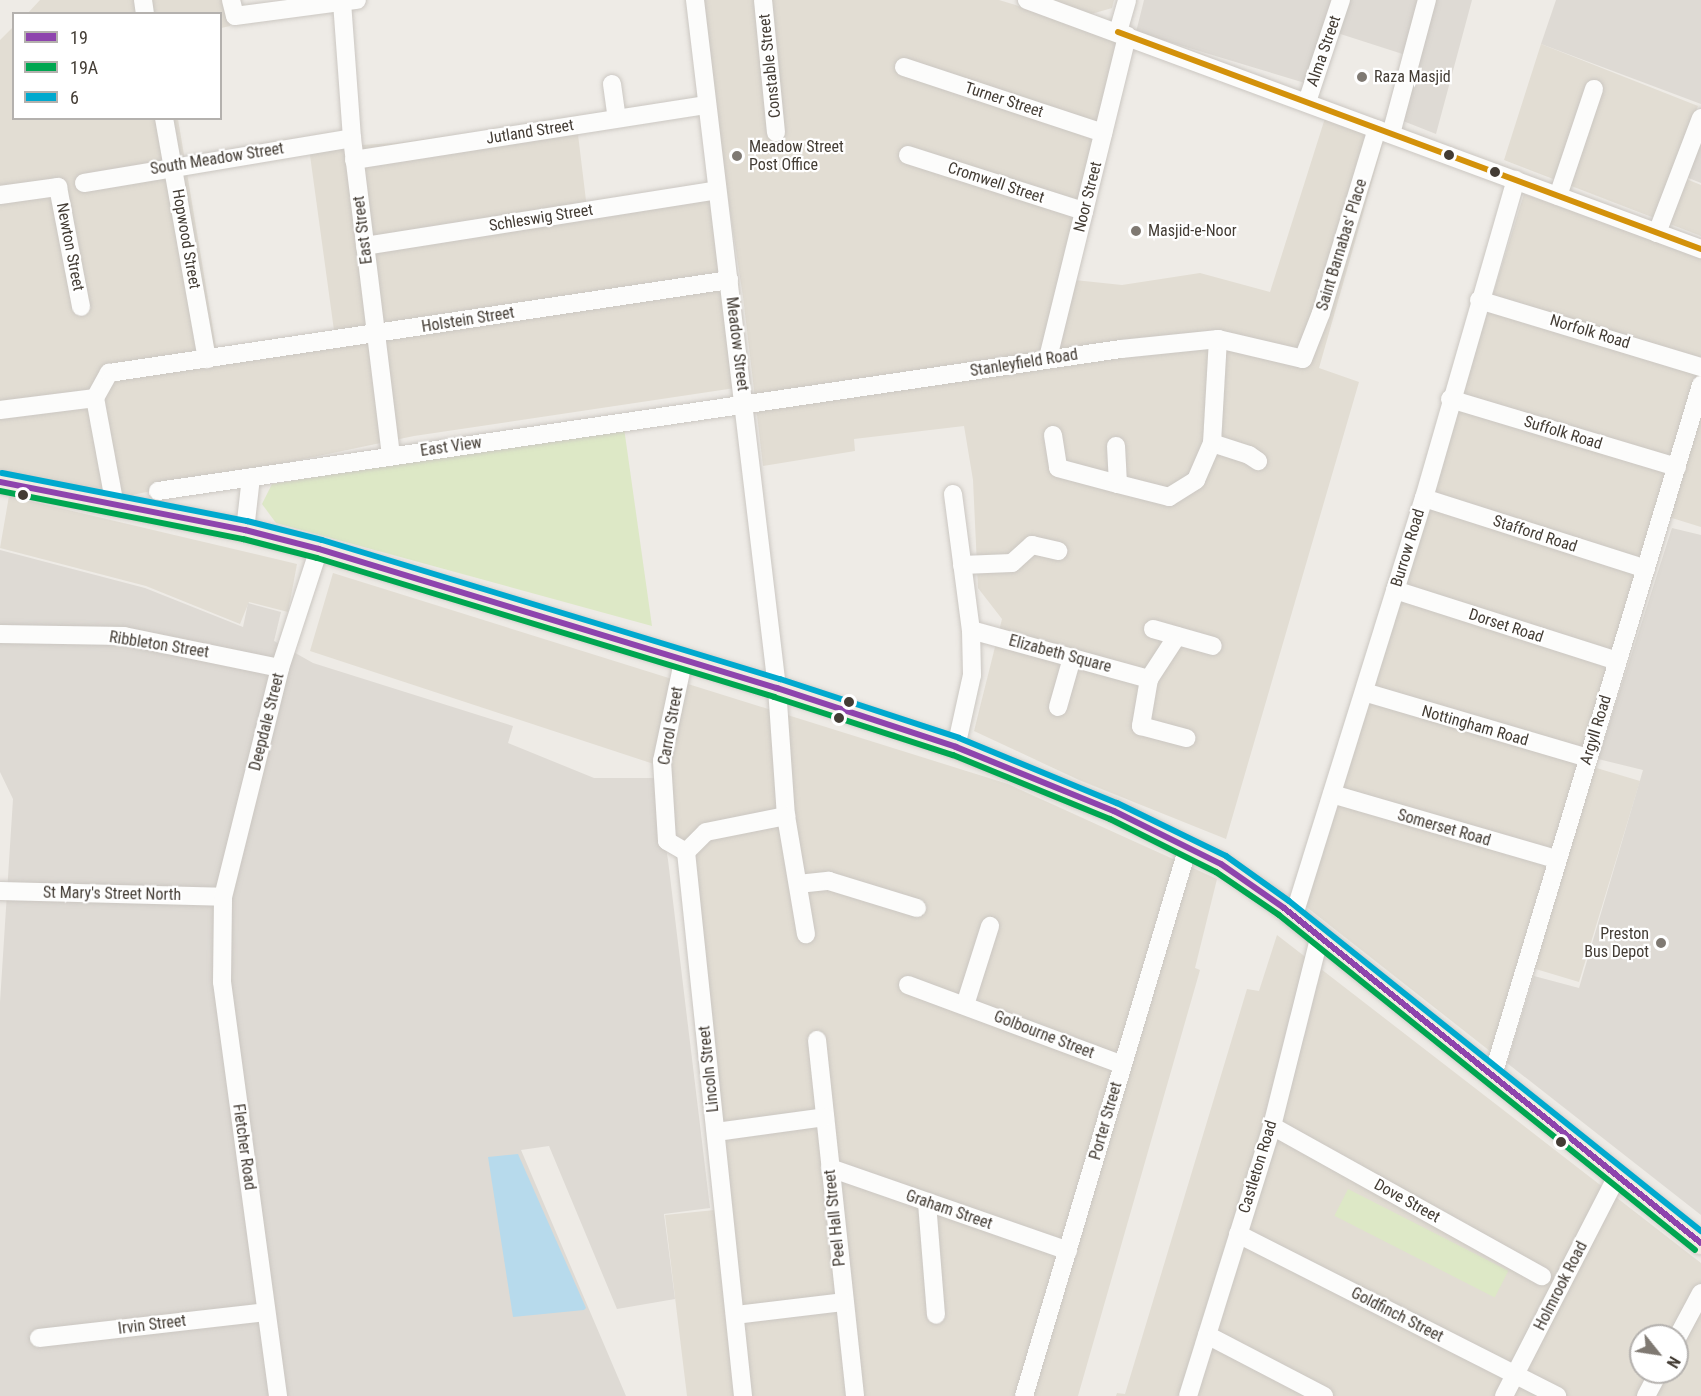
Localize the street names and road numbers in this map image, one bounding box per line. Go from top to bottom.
street label: Constable Street [755,13,785,119]
street label: Alma Street [1303,13,1345,89]
street label: Turner Street [962,78,1046,122]
street label: Jutland Street [485,116,575,148]
street label: South Meadow Street [149,139,285,179]
street label: Cromwell Street [945,158,1047,208]
street label: Noor Street [1070,160,1106,234]
street label: Saint Barnabas' Place [1313,177,1371,313]
street label: Hopwood Street [168,187,204,291]
street label: East Street [349,195,377,265]
street label: Schleswig Street [488,200,594,236]
street label: Newton Street [52,201,88,293]
street label: Meadow Street [722,296,752,392]
street label: Holstein Street [420,303,516,337]
street label: Norfolk Road [1548,311,1632,353]
street label: Stanleyfield Road [969,345,1079,381]
street label: Suffolk Road [1522,412,1604,454]
street label: East View [419,433,483,461]
street label: Burrow Road [1387,507,1429,589]
street label: Stafford Road [1491,511,1579,557]
street label: Dorset Road [1466,605,1546,647]
street label: Ribbleton Street [108,628,210,662]
street label: Elizabeth Square [1007,631,1113,677]
street label: Deepdale Street [246,671,288,773]
street label: Carrol Street [655,685,687,767]
street label: Argyll Road [1576,693,1616,767]
street label: Nottingham Road [1420,702,1530,750]
street label: Somerset Road [1395,806,1493,850]
street label: St Mary's Street North [43,883,181,905]
street label: Golbourne Street [991,1007,1097,1063]
street label: Lincoln Street [695,1025,723,1113]
street label: Porter Street [1086,1080,1126,1162]
street label: Fletcher Road [228,1103,260,1191]
street label: Castleton Road [1235,1118,1281,1216]
street label: Peel Hall Street [820,1169,850,1267]
street label: Dove Street [1371,1175,1443,1227]
street label: Graham Street [903,1186,995,1234]
street label: Holmrook Road [1530,1238,1592,1334]
street label: Goldfinch Street [1348,1284,1446,1346]
street label: Irvin Street [117,1311,187,1339]

